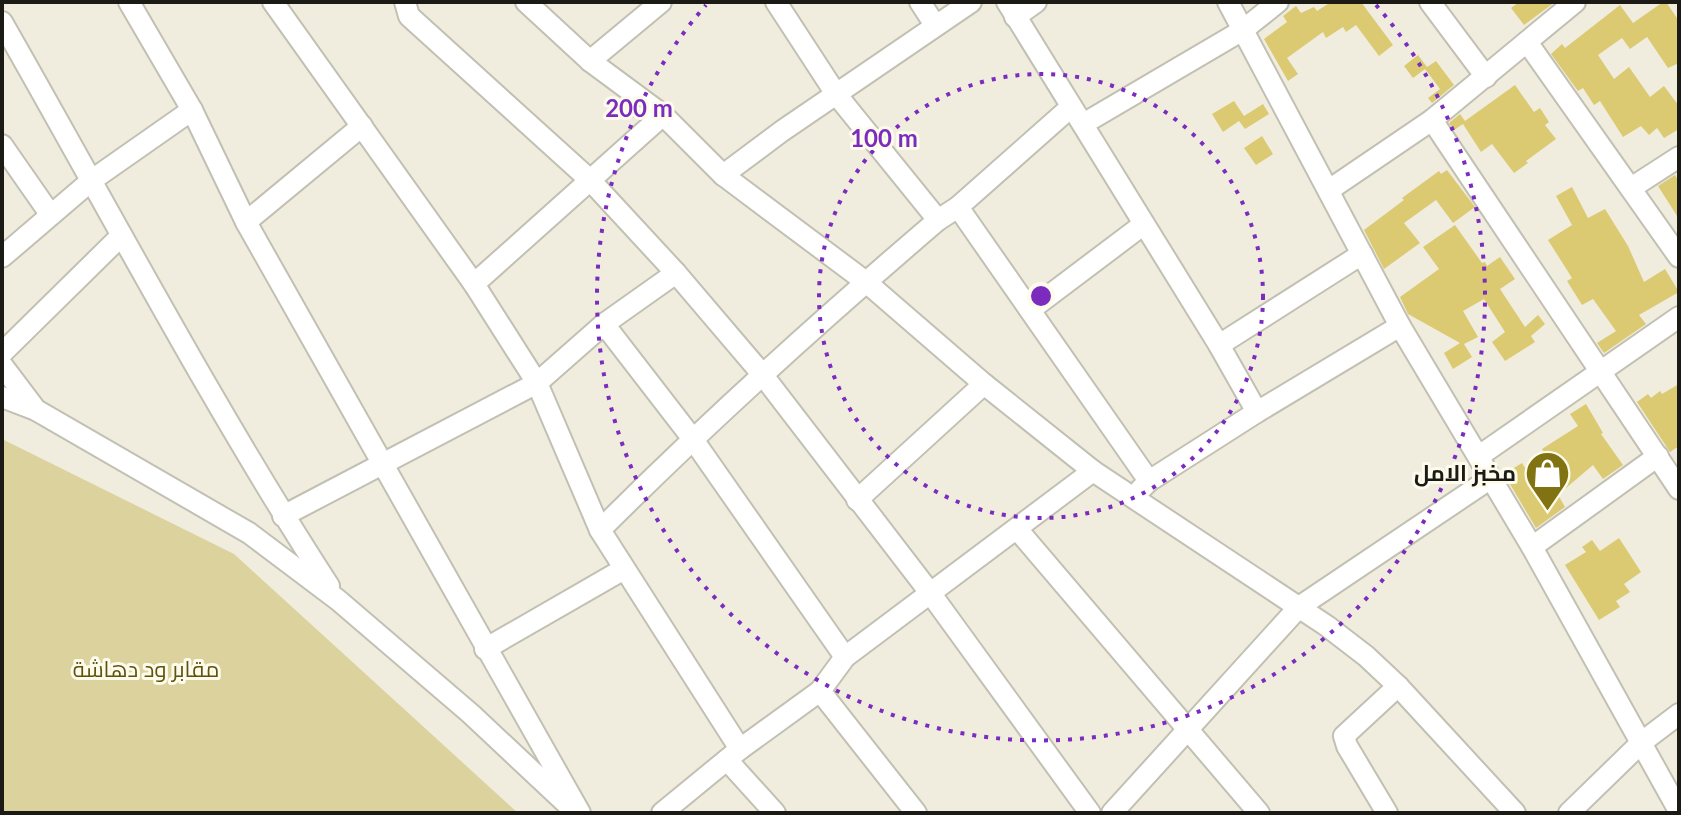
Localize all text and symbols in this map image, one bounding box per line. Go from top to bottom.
text: 200 m [605,93,673,122]
text: 100 m [850,123,918,152]
centre of rings [1027,282,1055,310]
shop icon: مخبز الامل [1523,449,1571,512]
place label: مخبز الامل [1414,459,1516,487]
park label: مقابر ود دهاشة [73,655,219,682]

